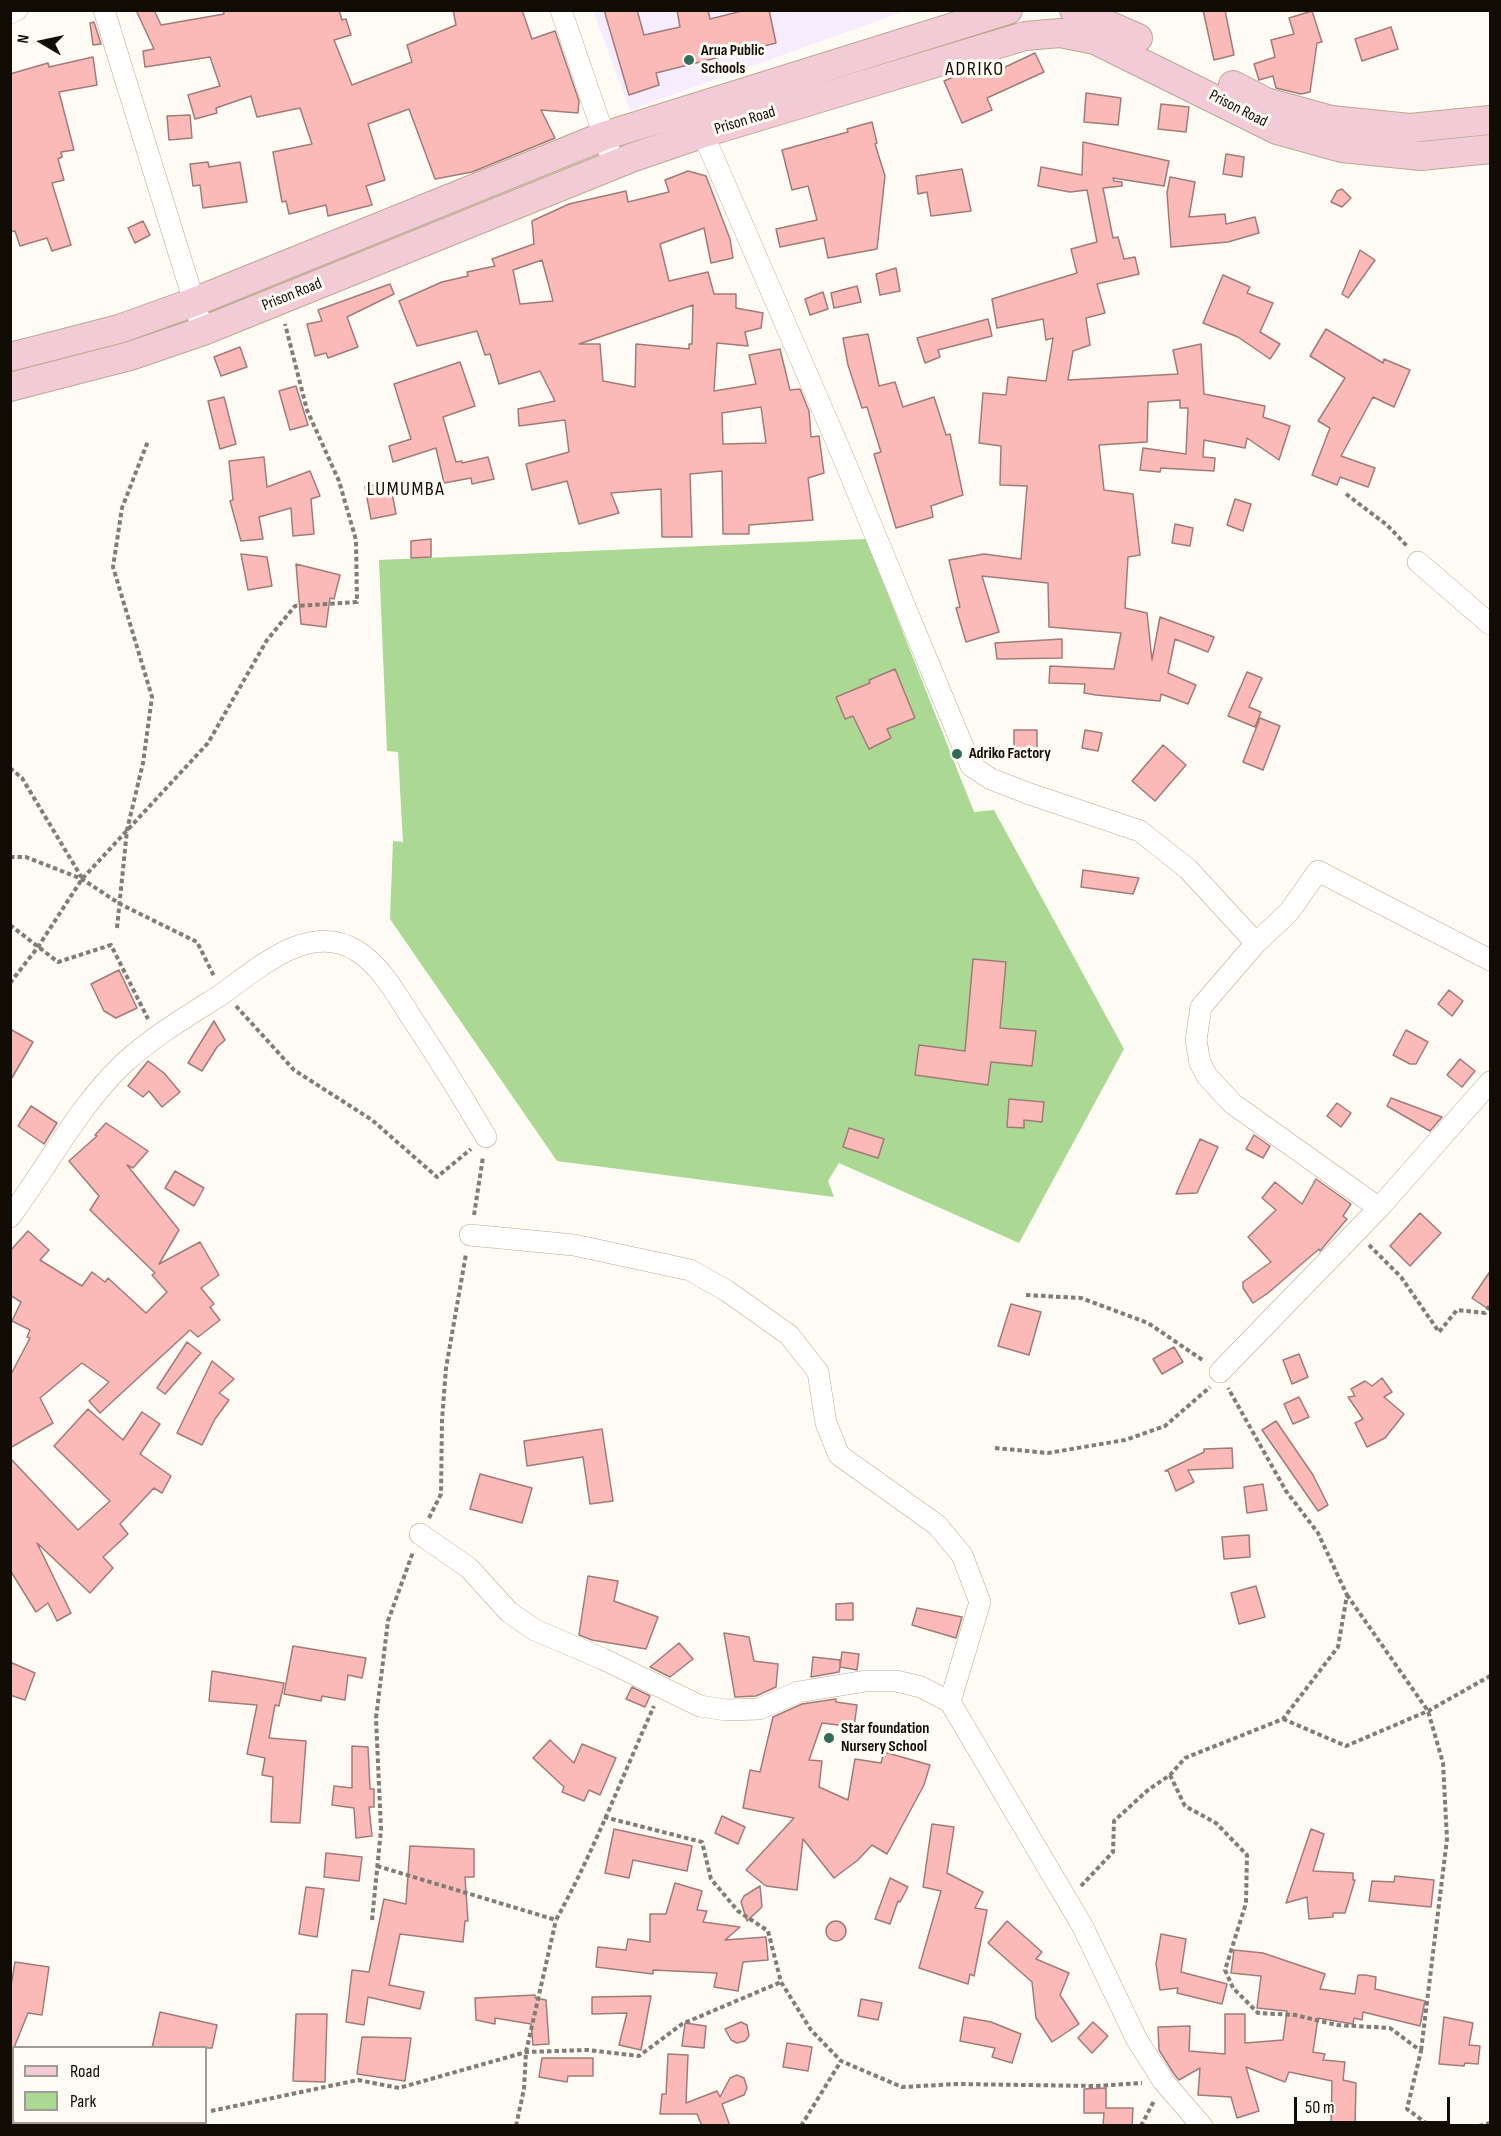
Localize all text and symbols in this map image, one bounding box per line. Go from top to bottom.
north arrow [12,12,72,72]
text: N [14,33,34,45]
place label: Arua Public Schools [701,41,764,79]
marker: Arua Public Schools [682,53,696,67]
district label: ADRIKO [945,58,1005,82]
street label: Prison Road [1206,86,1270,132]
street label: Prison Road [712,103,778,139]
street label: Prison Road [259,274,325,316]
district label: LUMUMBA [367,478,445,502]
place label: Adriko Factory [969,744,1051,764]
marker: Adriko Factory [950,747,964,761]
place label: Star foundation Nursery School [841,1719,929,1757]
marker: Star foundation Nursery School [822,1731,836,1745]
legend [12,2046,207,2124]
text: Road [70,2061,100,2082]
scale bar [1297,2085,1453,2123]
text: Park [70,2091,96,2112]
text: 50 m [1305,2097,1335,2118]

